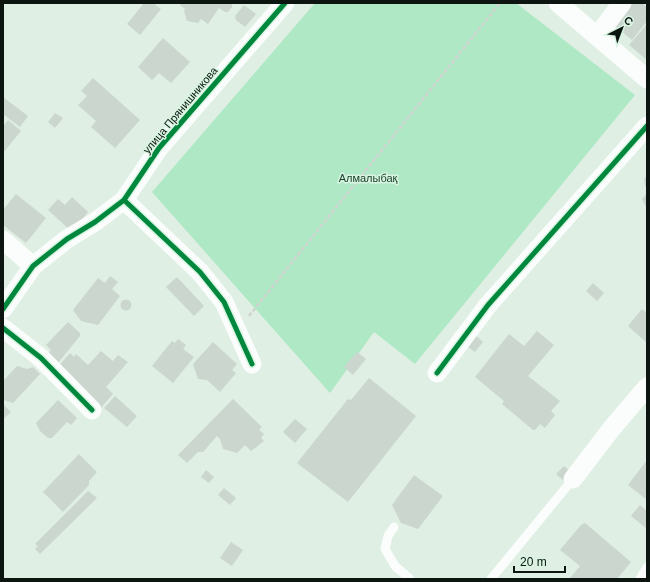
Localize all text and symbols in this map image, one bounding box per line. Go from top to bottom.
north arrow [602,8,642,48]
text: С [622,13,636,28]
street label: улица Прянишникова [140,64,220,156]
park label: Алмалыбақ [339,172,398,184]
scale bar [514,548,565,574]
text: 20 m [520,555,547,569]

